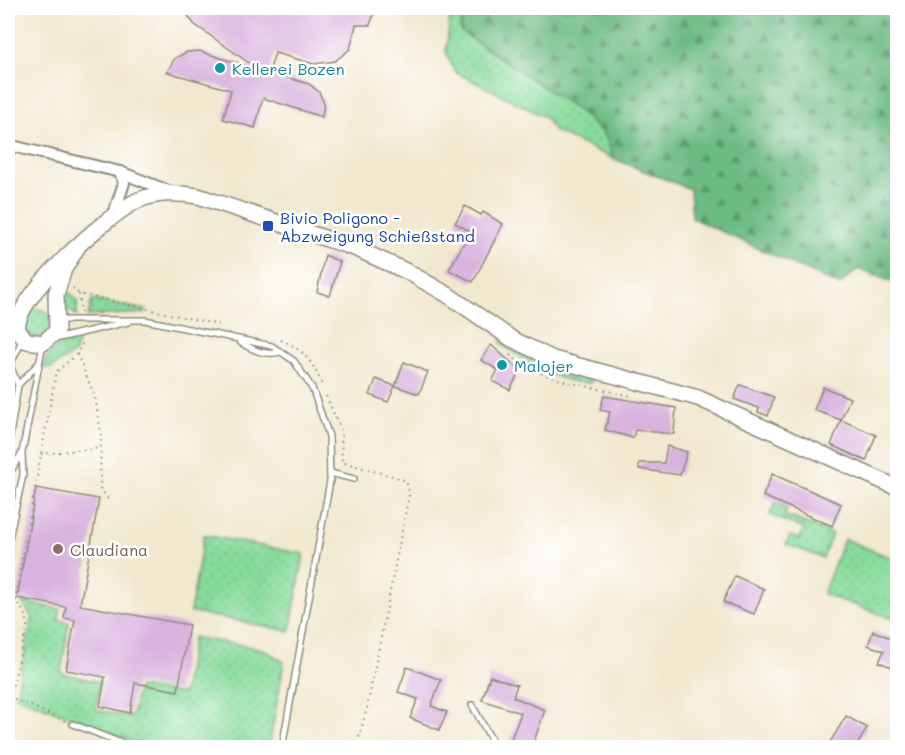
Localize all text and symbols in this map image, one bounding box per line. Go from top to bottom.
place label: Kellerei Bozen [232,58,345,79]
marker: Kellerei Bozen [213,61,227,75]
place label: Bivio Poligono - Abzweigung Schießstand [280,207,475,246]
marker: Bivio Poligono - Abzweigung Schießstand [261,219,275,233]
place label: Malojer [514,355,574,376]
marker: Malojer [495,358,509,372]
place label: Claudiana [70,539,148,560]
marker: Claudiana [51,542,65,556]

